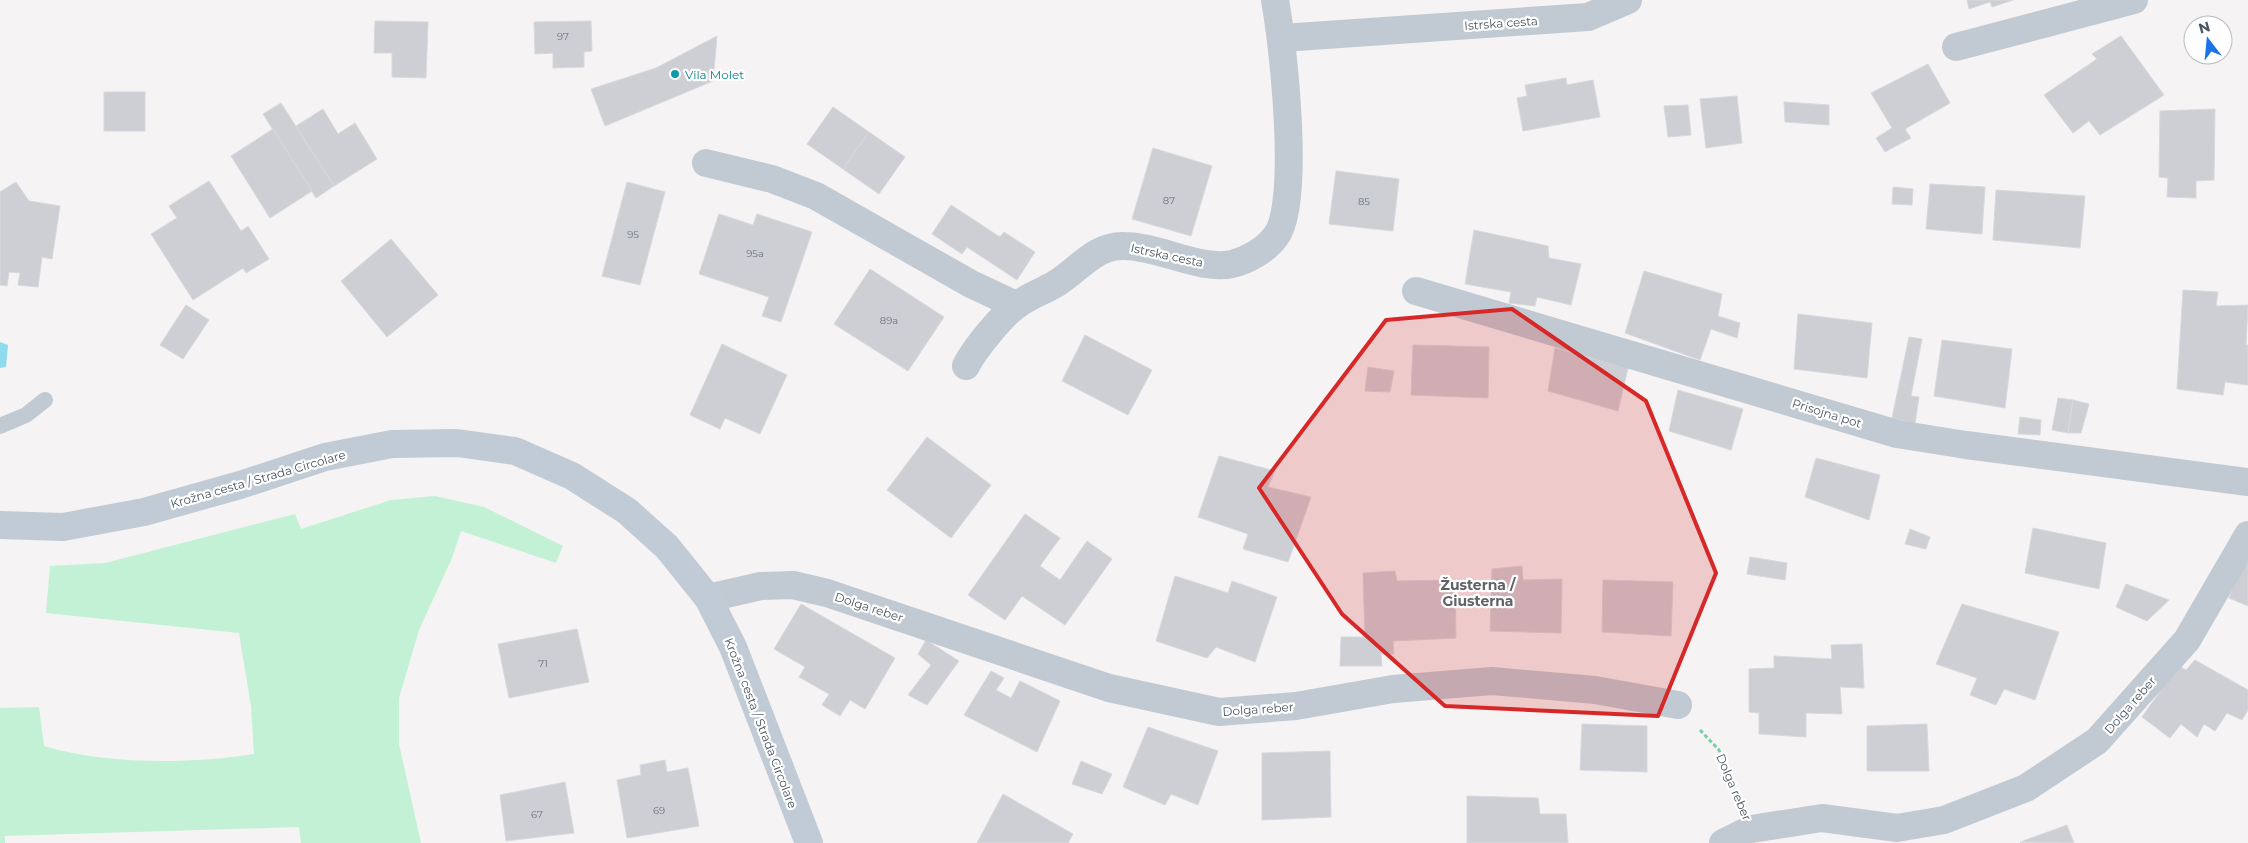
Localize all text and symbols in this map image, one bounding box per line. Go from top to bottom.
street label: Istrska cesta [1464,13,1538,33]
north arrow [2183,15,2233,65]
text: N [2196,17,2212,38]
house number: 97 [557,30,569,43]
place label: Vila Molet [685,67,744,82]
marker: Vila Molet [669,68,681,80]
house number: 87 [1163,194,1175,207]
house number: 85 [1358,195,1370,208]
house number: 95 [627,228,639,241]
street label: Istrska cesta [1129,240,1205,270]
house number: 95a [746,247,764,260]
house number: 89a [880,314,898,327]
street label: Prisojna pot [1790,395,1864,431]
street label: Krožna cesta / Strada Circolare [169,447,347,511]
district label: Žusterna / Giusterna [1441,576,1517,610]
street label: Dolga reber [833,589,905,625]
street label: Krožna cesta / Strada Circolare [721,636,801,810]
house number: 71 [538,657,548,670]
street label: Dolga reber [2101,673,2159,737]
street label: Dolga reber [1222,699,1294,719]
street label: Dolga reber [1713,751,1755,823]
house number: 69 [653,804,665,817]
house number: 67 [531,808,543,821]

